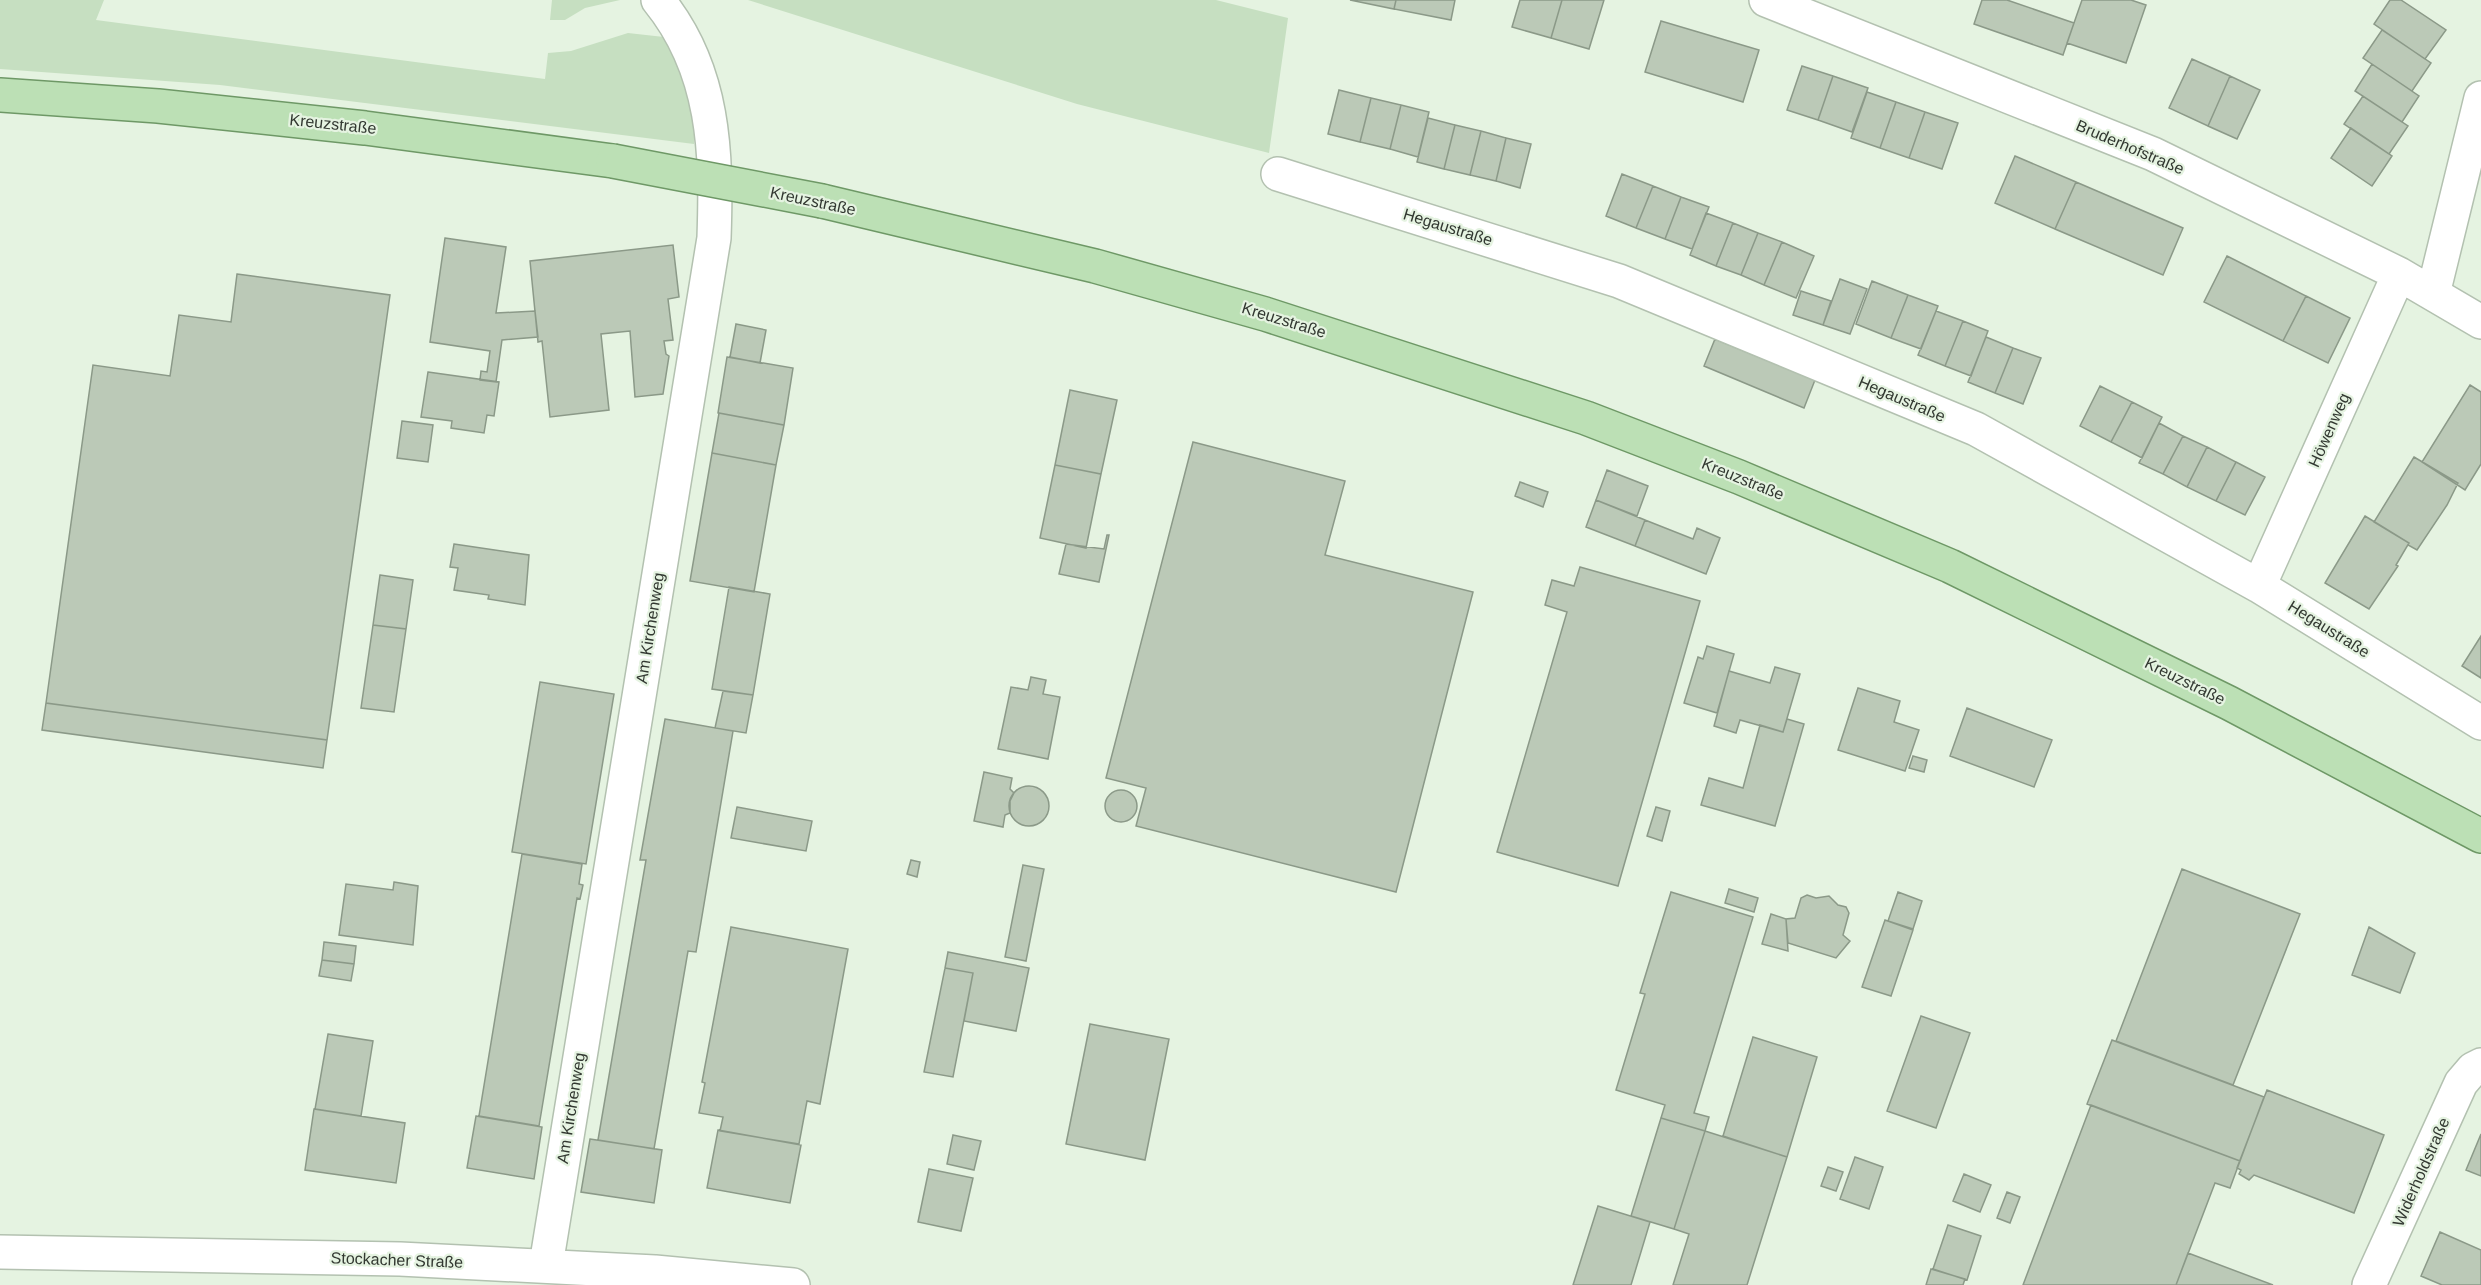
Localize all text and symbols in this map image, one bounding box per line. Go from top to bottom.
street label: Kreuzstraße [289,111,377,137]
street label: Bruderhofstraße [2073,117,2187,177]
street label: Kreuzstraße [769,184,857,218]
street label: Hegaustraße [1401,205,1495,249]
street label: Kreuzstraße [1240,299,1328,341]
street label: Hegaustraße [1856,373,1948,425]
street label: Höwenweg [2305,390,2353,470]
street label: Kreuzstraße [1699,455,1787,503]
street label: Am Kirchenweg [633,571,667,685]
street label: Hegaustraße [2285,597,2373,661]
street label: Kreuzstraße [2142,654,2228,708]
street label: Am Kirchenweg [554,1051,588,1165]
street label: Widerholdstraße [2389,1115,2453,1229]
street label: Stockacher Straße [330,1249,464,1271]

